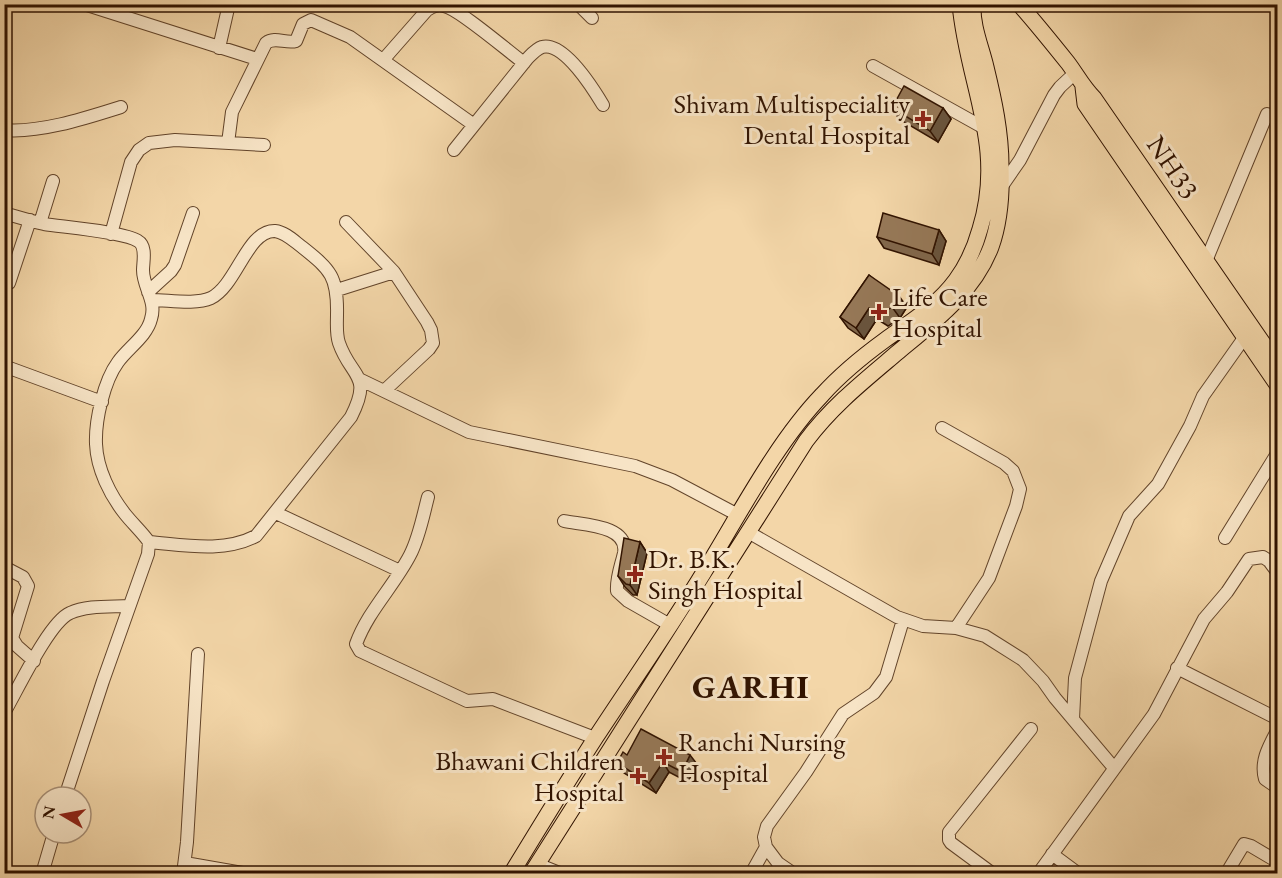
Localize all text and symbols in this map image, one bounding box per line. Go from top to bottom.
place label: Shivam Multispeciality Dental Hospital [673,86,910,152]
marker: Shivam Multispeciality Dental Hospital [914,110,932,128]
street label: NH33 [1139,129,1207,205]
place label: Life Care Hospital [892,279,988,345]
marker: Life Care Hospital [870,303,888,321]
place label: Dr. B.K. Singh Hospital [648,541,803,607]
marker: Dr. B.K. Singh Hospital [626,565,644,583]
district label: GARHI [692,665,810,708]
place label: Ranchi Nursing Hospital [678,724,845,790]
place label: Bhawani Children Hospital [435,743,624,809]
marker: Ranchi Nursing Hospital [655,748,673,766]
marker: Bhawani Children Hospital [629,767,647,785]
north arrow [33,785,93,845]
text: N [37,804,60,821]

